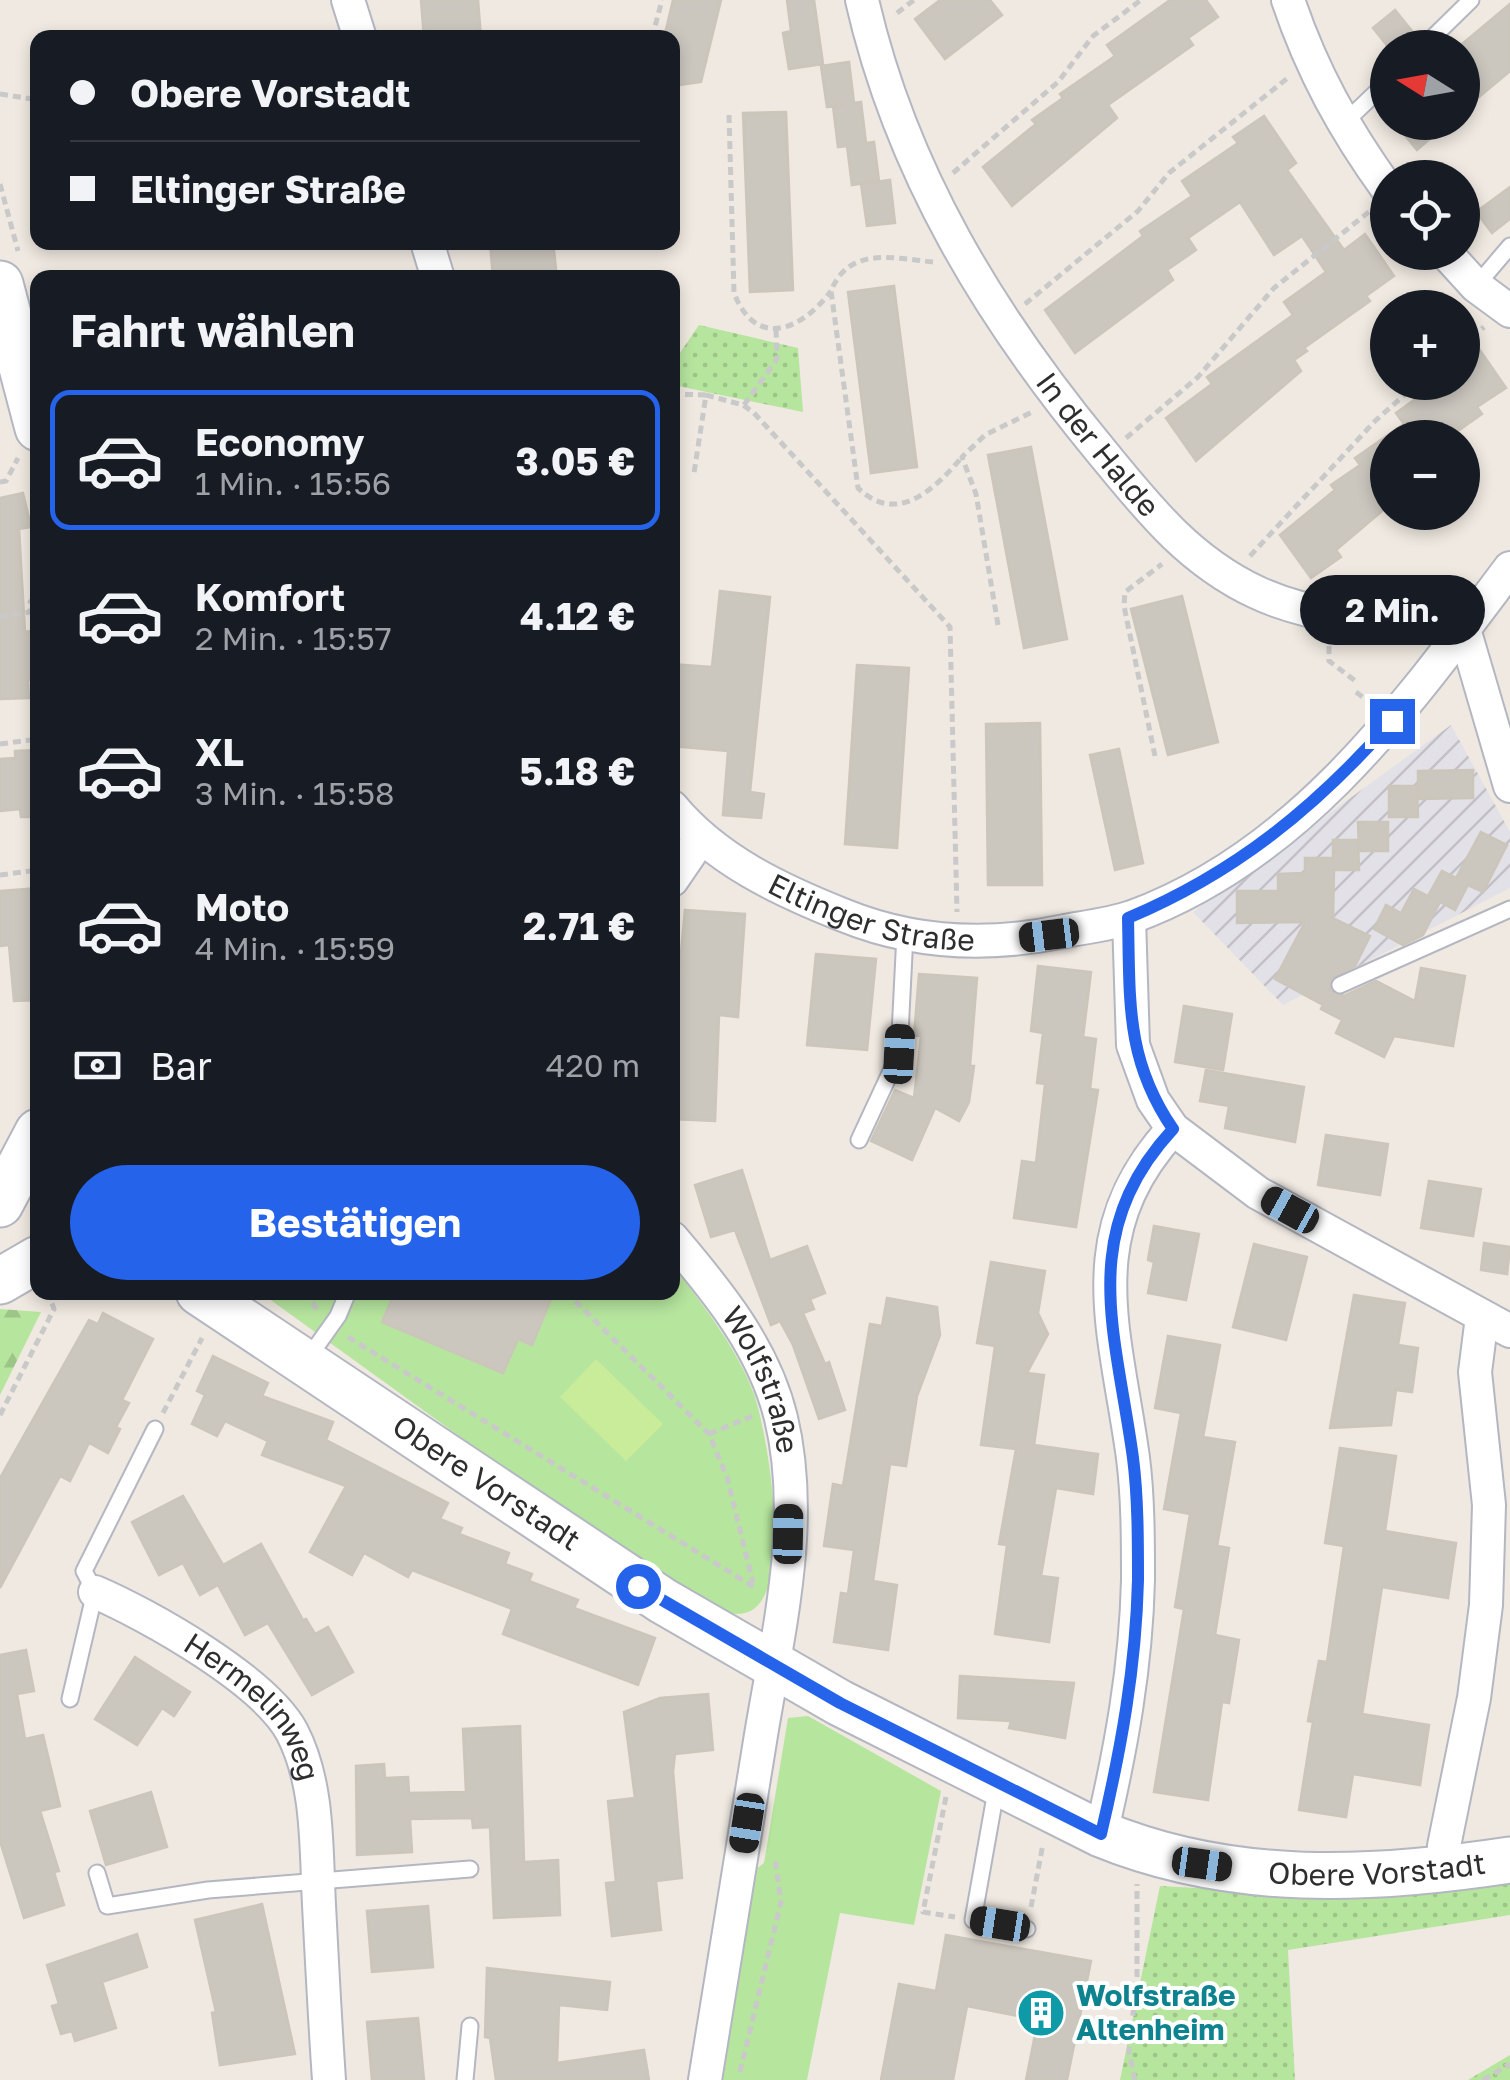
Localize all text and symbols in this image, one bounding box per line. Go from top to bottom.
north arrow [1370,30,1480,140]
map controls [1370,30,1480,530]
text: Obere Vorstadt [130,70,410,115]
button: locate [1370,160,1480,270]
text: Eltinger Straße [130,166,406,211]
button: + [1370,290,1480,400]
text: Fahrt wählen [70,303,355,357]
street label: In der Halde [1029,365,1167,524]
icon: car [75,415,165,505]
text: Economy [195,419,364,464]
button: − [1370,420,1480,530]
text: 3.05 € [515,438,635,483]
text: 1 Min. · 15:56 [195,464,391,502]
icon: car [75,570,165,660]
text: Komfort [195,574,345,619]
callout: 2 Min. [1300,576,1484,646]
text: 2 Min. [1345,591,1440,629]
text: 4.12 € [520,593,635,638]
text: 2 Min. · 15:57 [195,619,392,657]
route end [1370,699,1415,744]
icon: car [75,725,165,815]
text: XL [195,729,244,774]
text: 5.18 € [519,748,635,793]
text: 3 Min. · 15:58 [195,774,394,812]
street label: Eltinger Straße [763,866,975,958]
icon: car [75,880,165,970]
text: Moto [195,884,289,929]
text: 2.71 € [523,903,635,948]
car [1017,916,1081,954]
text: 4 Min. · 15:59 [195,929,395,967]
car [882,1023,916,1085]
icon: cash [70,1038,125,1093]
text: Bar [150,1043,212,1088]
text: 420 m [546,1046,640,1084]
button: Bestätigen [70,1165,640,1280]
car [1256,1182,1324,1238]
street label: Wolfstraße [715,1299,806,1456]
street label: Obere Vorstadt [386,1407,587,1558]
car [772,1504,804,1564]
route start [616,1564,661,1609]
street label: Hermelinweg [178,1625,327,1784]
car [727,1791,767,1855]
car [1170,1845,1234,1883]
street label: Obere Vorstadt [1267,1845,1488,1893]
car [968,1904,1032,1944]
place label: Wolfstraße Altenheim [1076,1977,1236,2047]
building icon: Wolfstraße Altenheim [1015,1987,1067,2039]

